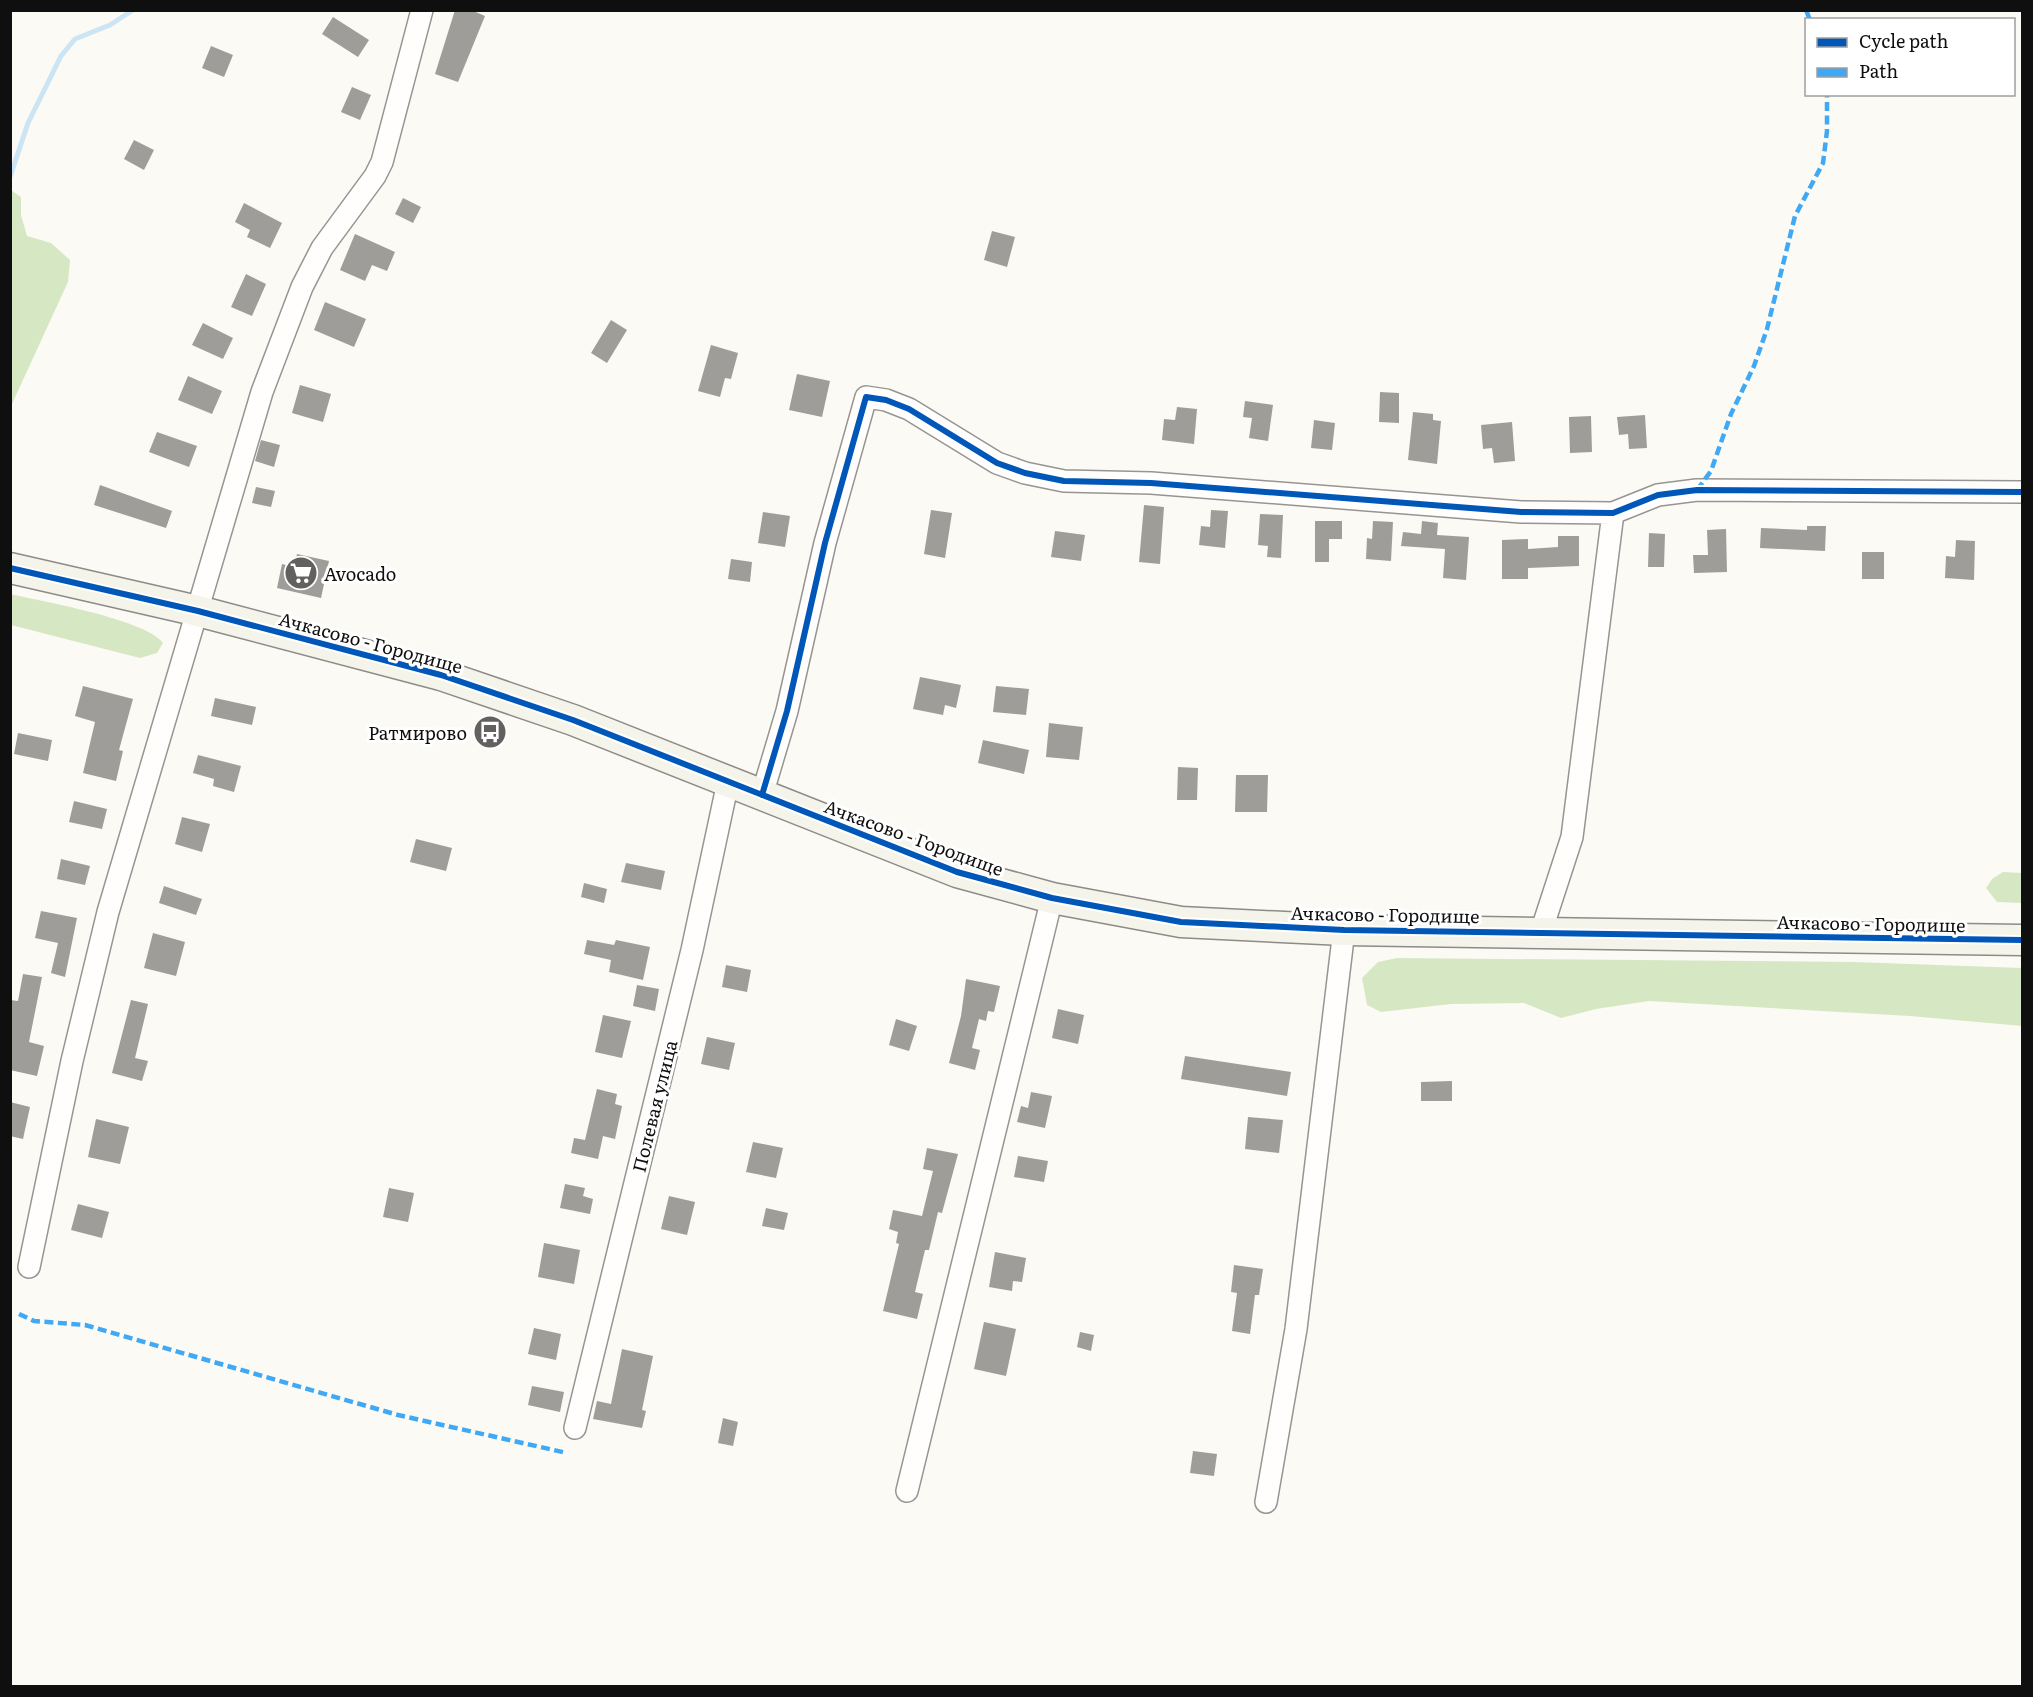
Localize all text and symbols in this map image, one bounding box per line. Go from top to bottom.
legend [1805,18,2015,96]
text: Cycle path [1859,27,1948,54]
text: Path [1859,57,1898,84]
supermarket icon: Avocado [283,555,319,591]
place label: Avocado [324,560,396,587]
street label: Ачкасово - Городище [276,605,466,679]
bus stop icon: Ратмирово [472,714,508,750]
place label: Ратмирово [368,719,467,746]
street label: Ачкасово - Городище [821,792,1007,882]
street label: Ачкасово - Городище [1290,899,1480,929]
street label: Ачкасово - Городище [1776,908,1966,938]
street label: Полевая улица [625,1037,684,1175]

